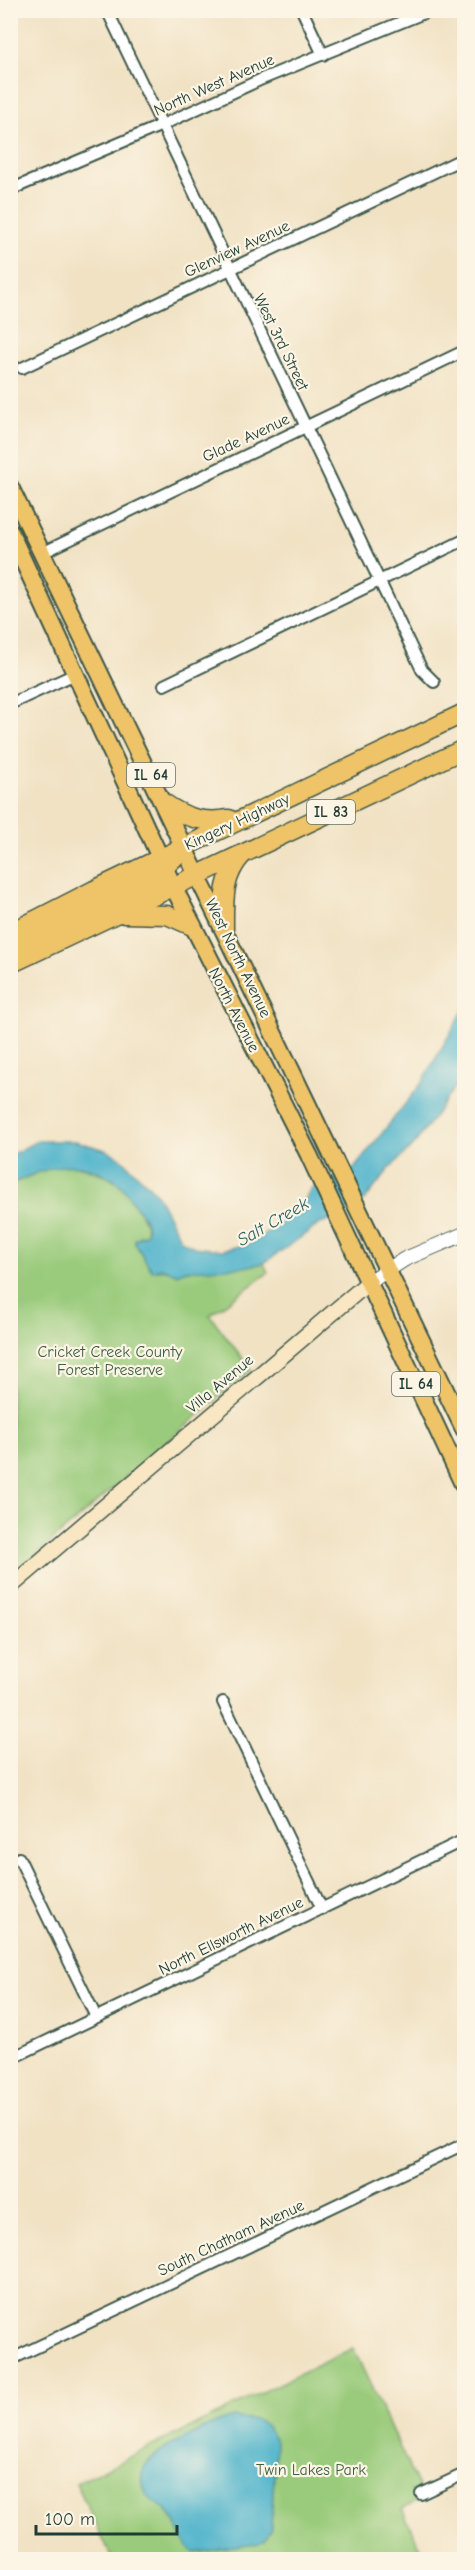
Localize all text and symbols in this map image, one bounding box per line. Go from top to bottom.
street label: North West Avenue [151,50,277,120]
street label: Glenview Avenue [182,217,292,281]
street label: West 3rd Street [250,291,312,394]
street label: Glade Avenue [200,410,292,466]
road number: IL 64 [127,763,175,787]
street label: Kingery Highway [182,789,293,854]
road number: IL 83 [307,800,355,824]
street label: West North Avenue [201,895,275,1021]
street label: North Avenue [204,964,264,1056]
water label: Salt Creek [233,1193,313,1251]
park label: Cricket Creek County Forest Preserve [38,1343,183,1379]
street label: Villa Avenue [183,1351,257,1417]
road number: IL 64 [392,1372,440,1396]
street label: North Ellsworth Avenue [156,1893,306,1979]
street label: South Chatham Avenue [155,2196,307,2280]
park label: Twin Lakes Park [256,2461,366,2479]
scale bar [36,2498,177,2536]
text: 100 m [45,2509,95,2530]

